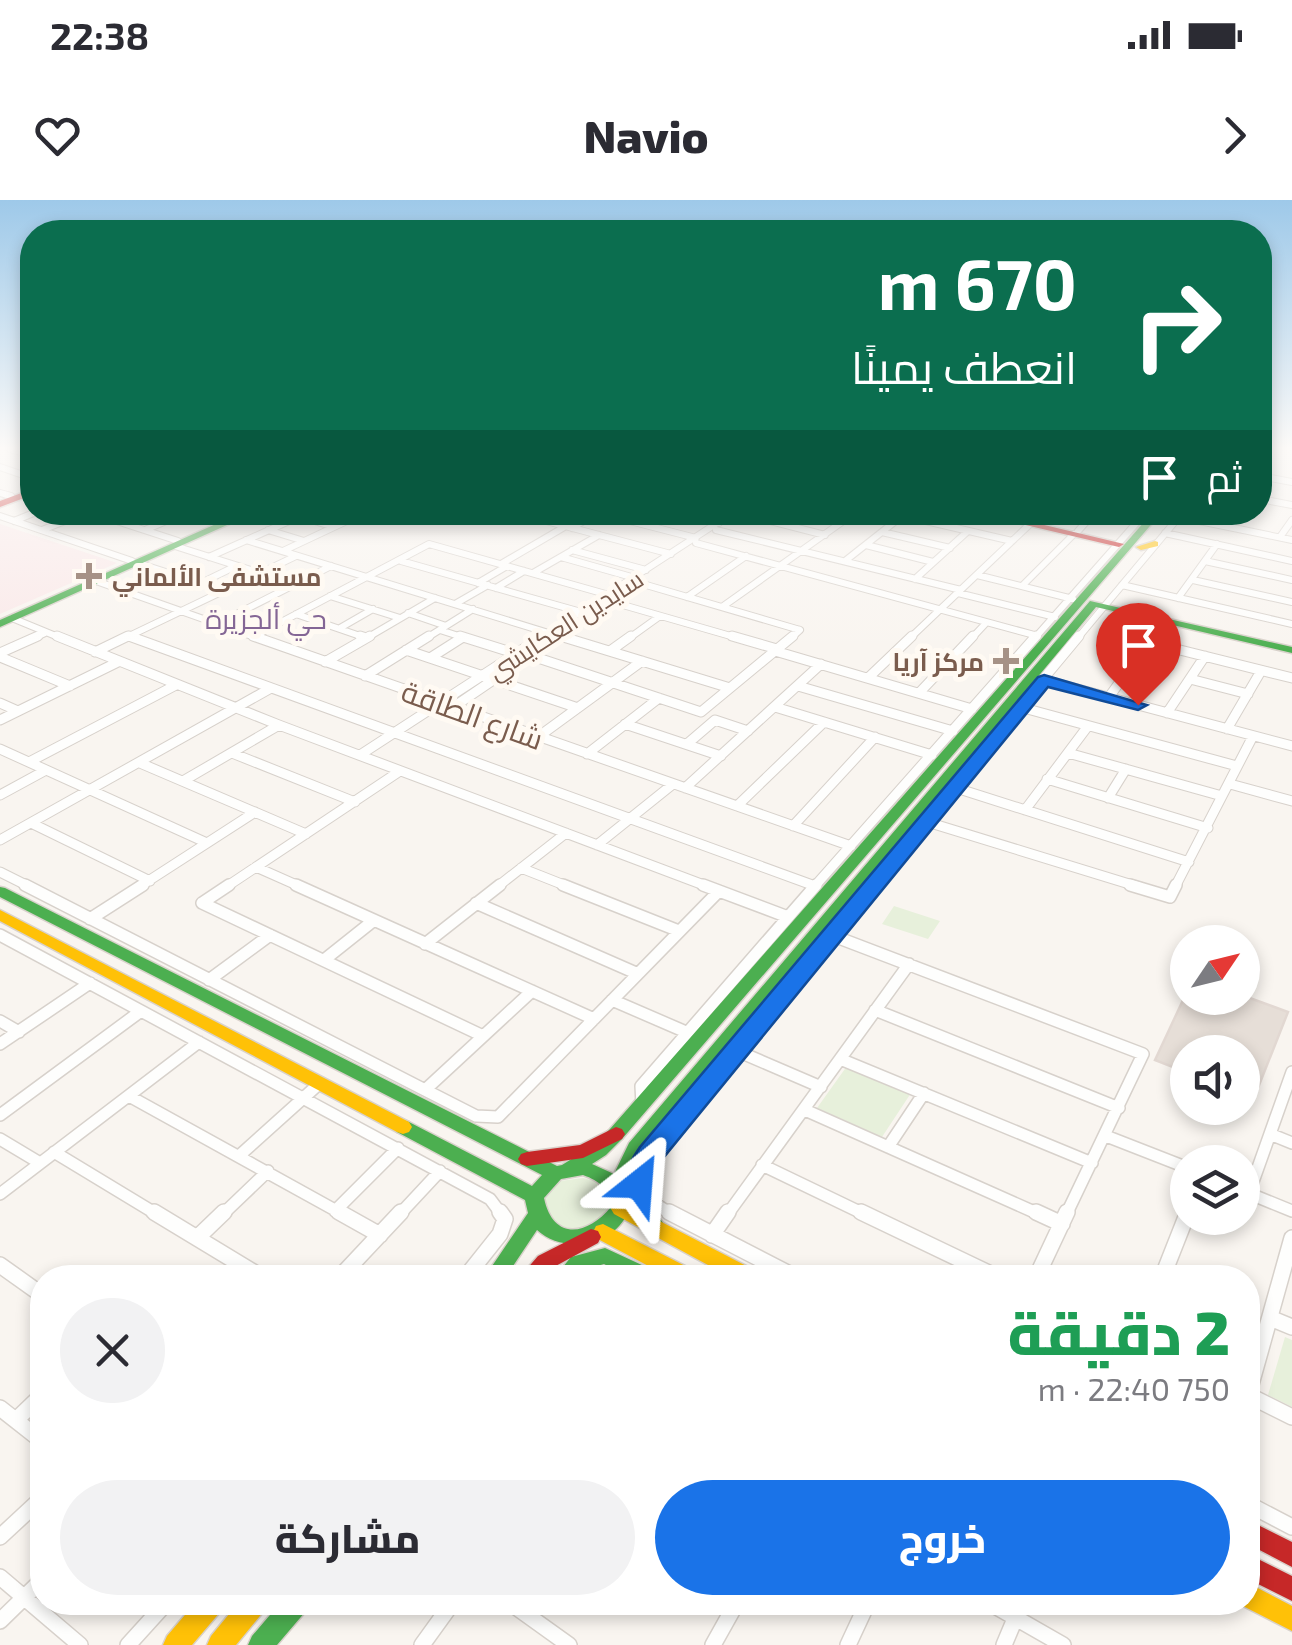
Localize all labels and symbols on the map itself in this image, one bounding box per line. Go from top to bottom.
place label: مستشفى الألماني [112,561,322,597]
marker: مستشفى الألماني [76,563,102,589]
street label: سايدين العكايشي [482,563,651,690]
district label: حي ألجزيرة [205,601,327,641]
pin [1096,603,1181,706]
place label: مركز آريا [892,646,984,677]
marker: مركز آريا [993,648,1019,674]
street label: شارع الطاقة [396,672,549,760]
north arrow [1170,925,1260,1015]
position arrow [587,1132,691,1236]

